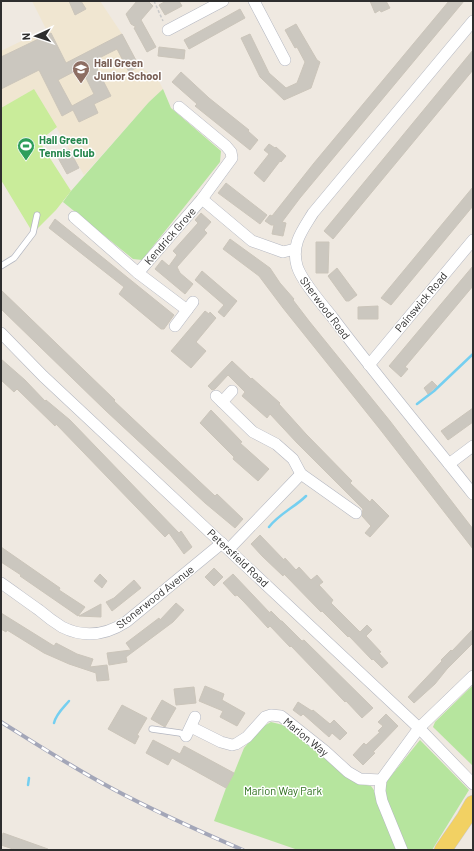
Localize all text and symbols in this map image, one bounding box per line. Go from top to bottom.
north arrow [16,16,56,56]
text: N [19,33,32,41]
place label: Hall Green Junior School [94,56,161,82]
school or university icon: Hall Green Junior School [71,59,91,84]
place label: Hall Green Tennis Club [39,133,95,159]
sports icon: Hall Green Tennis Club [16,136,36,161]
street label: Kendrick Grove [141,204,198,267]
street label: Painswick Road [392,269,449,334]
street label: Sherwood Road [298,274,353,341]
street label: Petersfield Road [205,526,272,589]
street label: Stonerwood Avenue [113,562,196,631]
street label: Marion Way [281,715,331,759]
park label: Marion Way Park [244,784,322,797]

